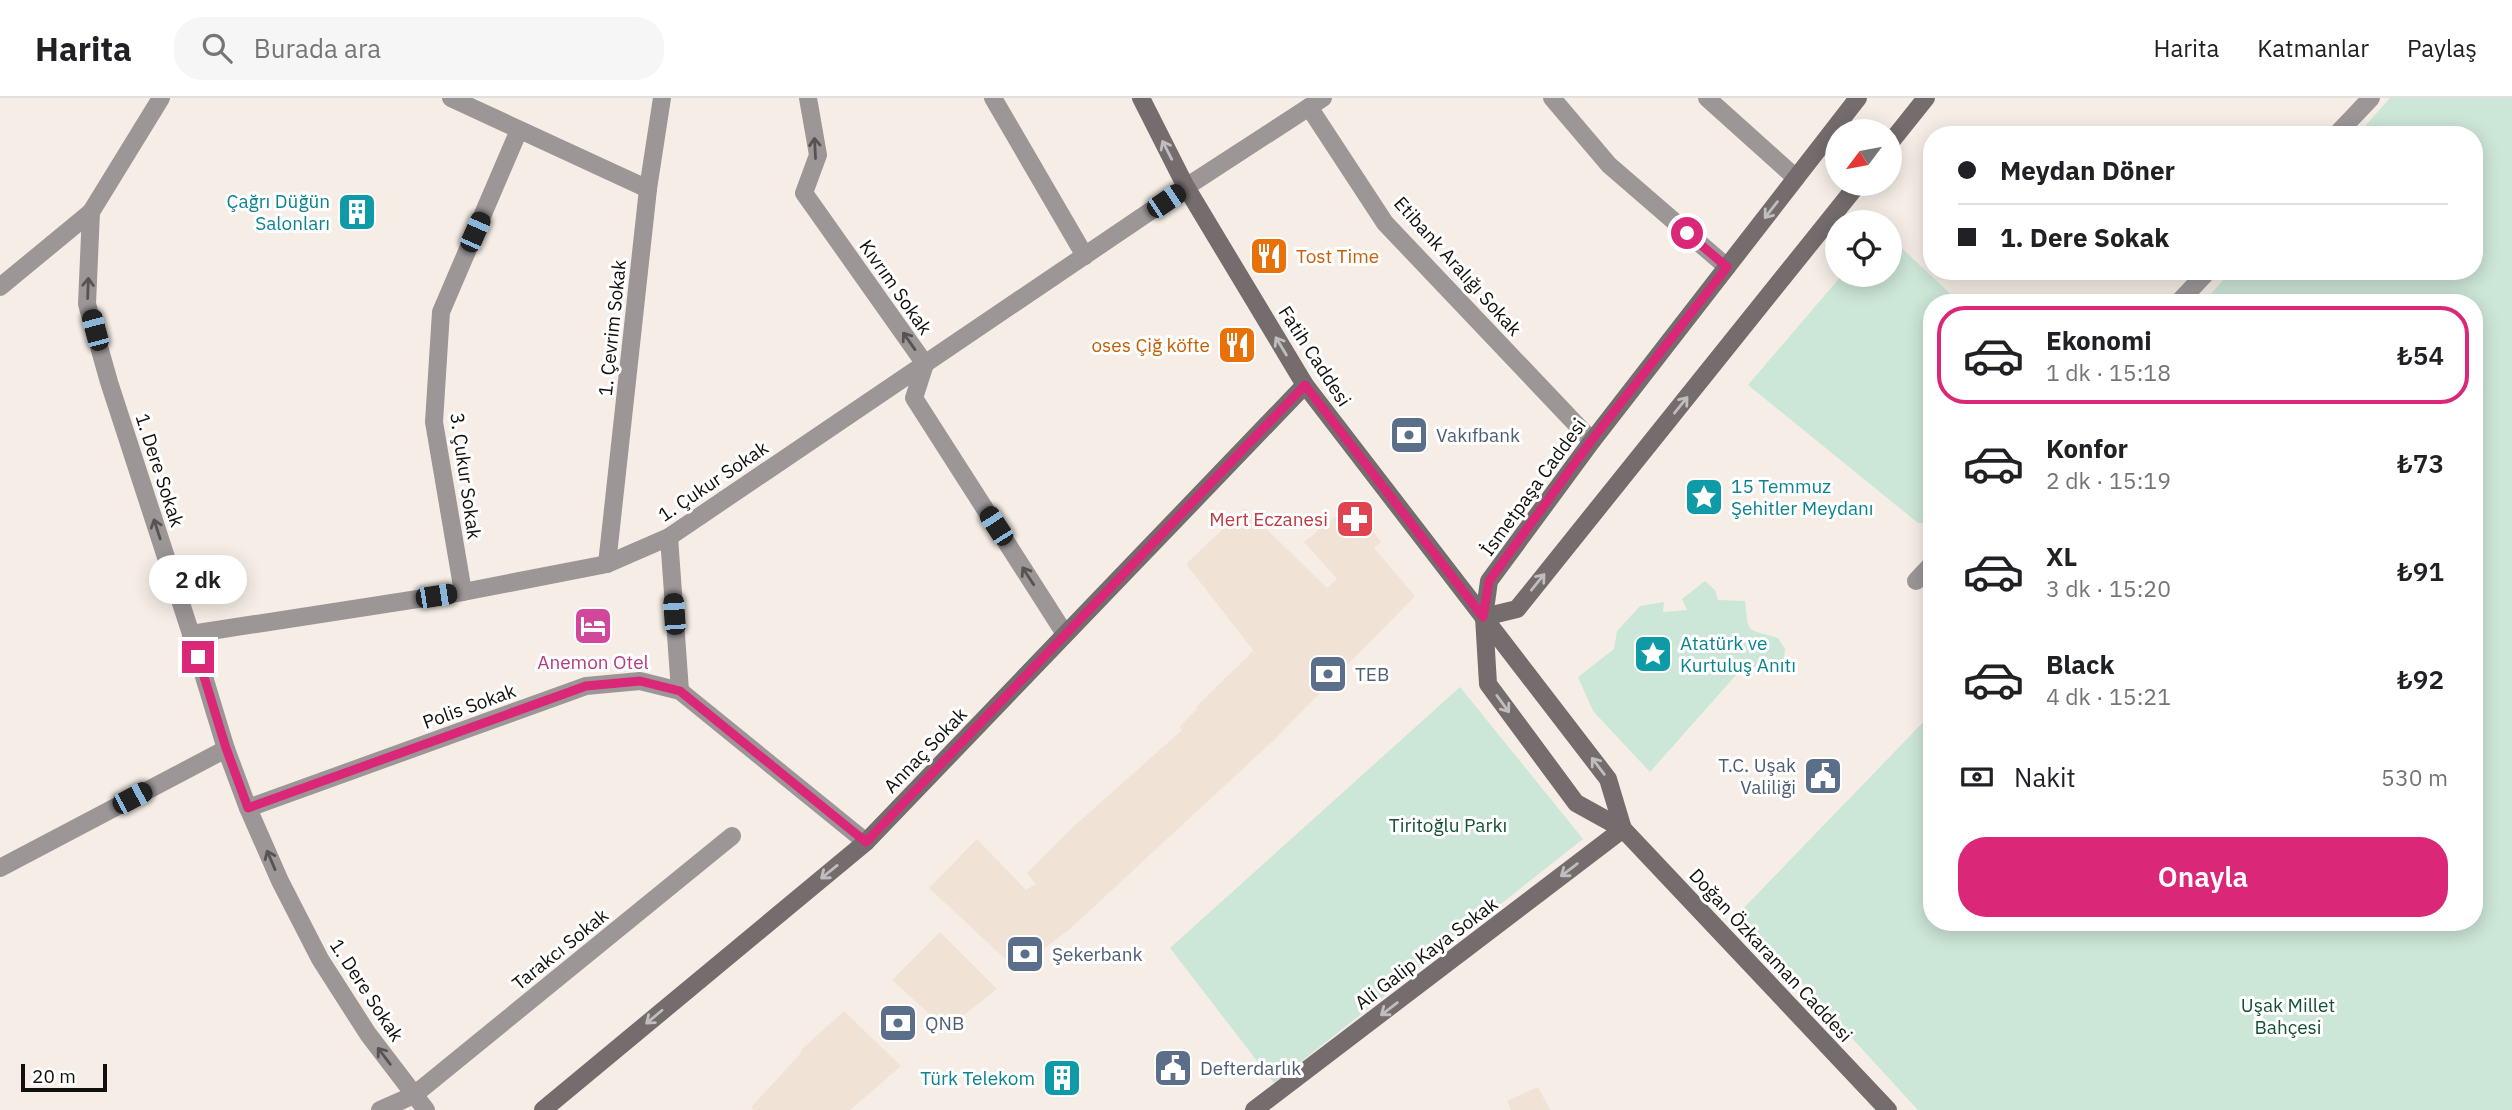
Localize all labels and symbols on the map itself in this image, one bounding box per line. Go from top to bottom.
north arrow [1825,119,1902,196]
one-way arrow [809,137,822,160]
one-way arrow [1160,140,1174,161]
car [1143,181,1190,221]
place label: Çağrı Düğün Salonları [227,189,330,235]
building icon: Çağrı Düğün Salonları [336,191,378,233]
street label: Etibank Aralığı Sokak [1389,191,1527,341]
one-way arrow [1763,200,1778,219]
car [457,209,494,255]
route start [1671,217,1703,249]
street label: Kıvrım Sokak [854,235,938,339]
restaurant icon: Tost Time [1248,235,1290,277]
place label: Tost Time [1296,244,1379,268]
street label: 1. Çevrim Sokak [593,259,631,397]
one-way arrow [82,276,95,299]
street label: Fatih Caddesi [1274,301,1356,411]
car [80,307,111,353]
restaurant icon: oses Çiğ köfte [1216,324,1258,366]
one-way arrow [901,332,916,351]
place label: oses Çiğ köfte [1091,333,1210,357]
one-way arrow [1274,337,1288,357]
one-way arrow [1674,397,1689,415]
street label: 1. Dere Sokak [130,410,190,530]
street label: 3. Çukur Sokak [445,411,487,541]
bank icon: Vakıfbank [1388,414,1430,456]
street label: İsmetpaşa Caddesi [1475,414,1591,560]
place label: Vakıfbank [1436,423,1520,447]
street label: 1. Çukur Sokak [653,435,773,527]
place label: 15 Temmuz Şehitler Meydanı [1731,474,1874,520]
place icon: 15 Temmuz Şehitler Meydanı [1683,476,1725,518]
pharmacy icon: Mert Eczanesi [1334,498,1376,540]
car [976,503,1017,549]
place label: Mert Eczanesi [1209,507,1328,531]
one-way arrow [150,518,163,540]
callout: 2 dk [149,556,247,604]
one-way arrow [1021,567,1035,587]
one-way arrow [1530,573,1545,592]
car [414,582,459,610]
car [663,592,686,636]
hotel icon: Anemon Otel [572,605,614,647]
place label: Atatürk ve Kurtuluş Anıtı [1680,631,1796,677]
place icon: Atatürk ve Kurtuluş Anıtı [1632,633,1674,675]
route end [182,641,214,673]
place label: Anemon Otel [537,650,649,674]
bank icon: TEB [1307,653,1349,695]
place label: TEB [1355,662,1389,686]
street label: Polis Sokak [419,678,519,734]
one-way arrow [1496,694,1510,713]
street label: Annaç Sokak [878,702,972,798]
place label: T.C. Uşak Valiliği [1718,753,1796,799]
public building icon: T.C. Uşak Valiliği [1802,755,1844,797]
one-way arrow [1591,757,1606,776]
car [109,779,156,817]
park label: Tiritoğlu Parkı [1389,813,1507,837]
one-way arrow [264,849,277,871]
one-way arrow [1561,863,1579,878]
street label: Doğan Özkaraman Caddesi [1684,863,1858,1047]
one-way arrow [821,864,839,880]
street label: Ali Galip Kaya Sokak [1350,891,1502,1015]
street label: Tarakcı Sokak [507,903,613,995]
bank icon: Şekerbank [1004,933,1046,975]
street label: 1. Dere Sokak [325,934,409,1046]
place label: Şekerbank [1052,942,1143,966]
park label: Uşak Millet Bahçesi [2241,993,2335,1039]
one-way arrow [1380,1001,1398,1016]
bank icon: QNB [877,1002,919,1044]
one-way arrow [646,1009,664,1025]
place label: QNB [925,1011,964,1035]
one-way arrow [377,1047,392,1066]
public building icon: Defterdarlık [1152,1047,1194,1089]
place label: Defterdarlık [1200,1056,1301,1080]
building icon: Türk Telekom [1041,1057,1083,1099]
scale bar [21,1061,107,1093]
place label: Türk Telekom [920,1066,1035,1090]

